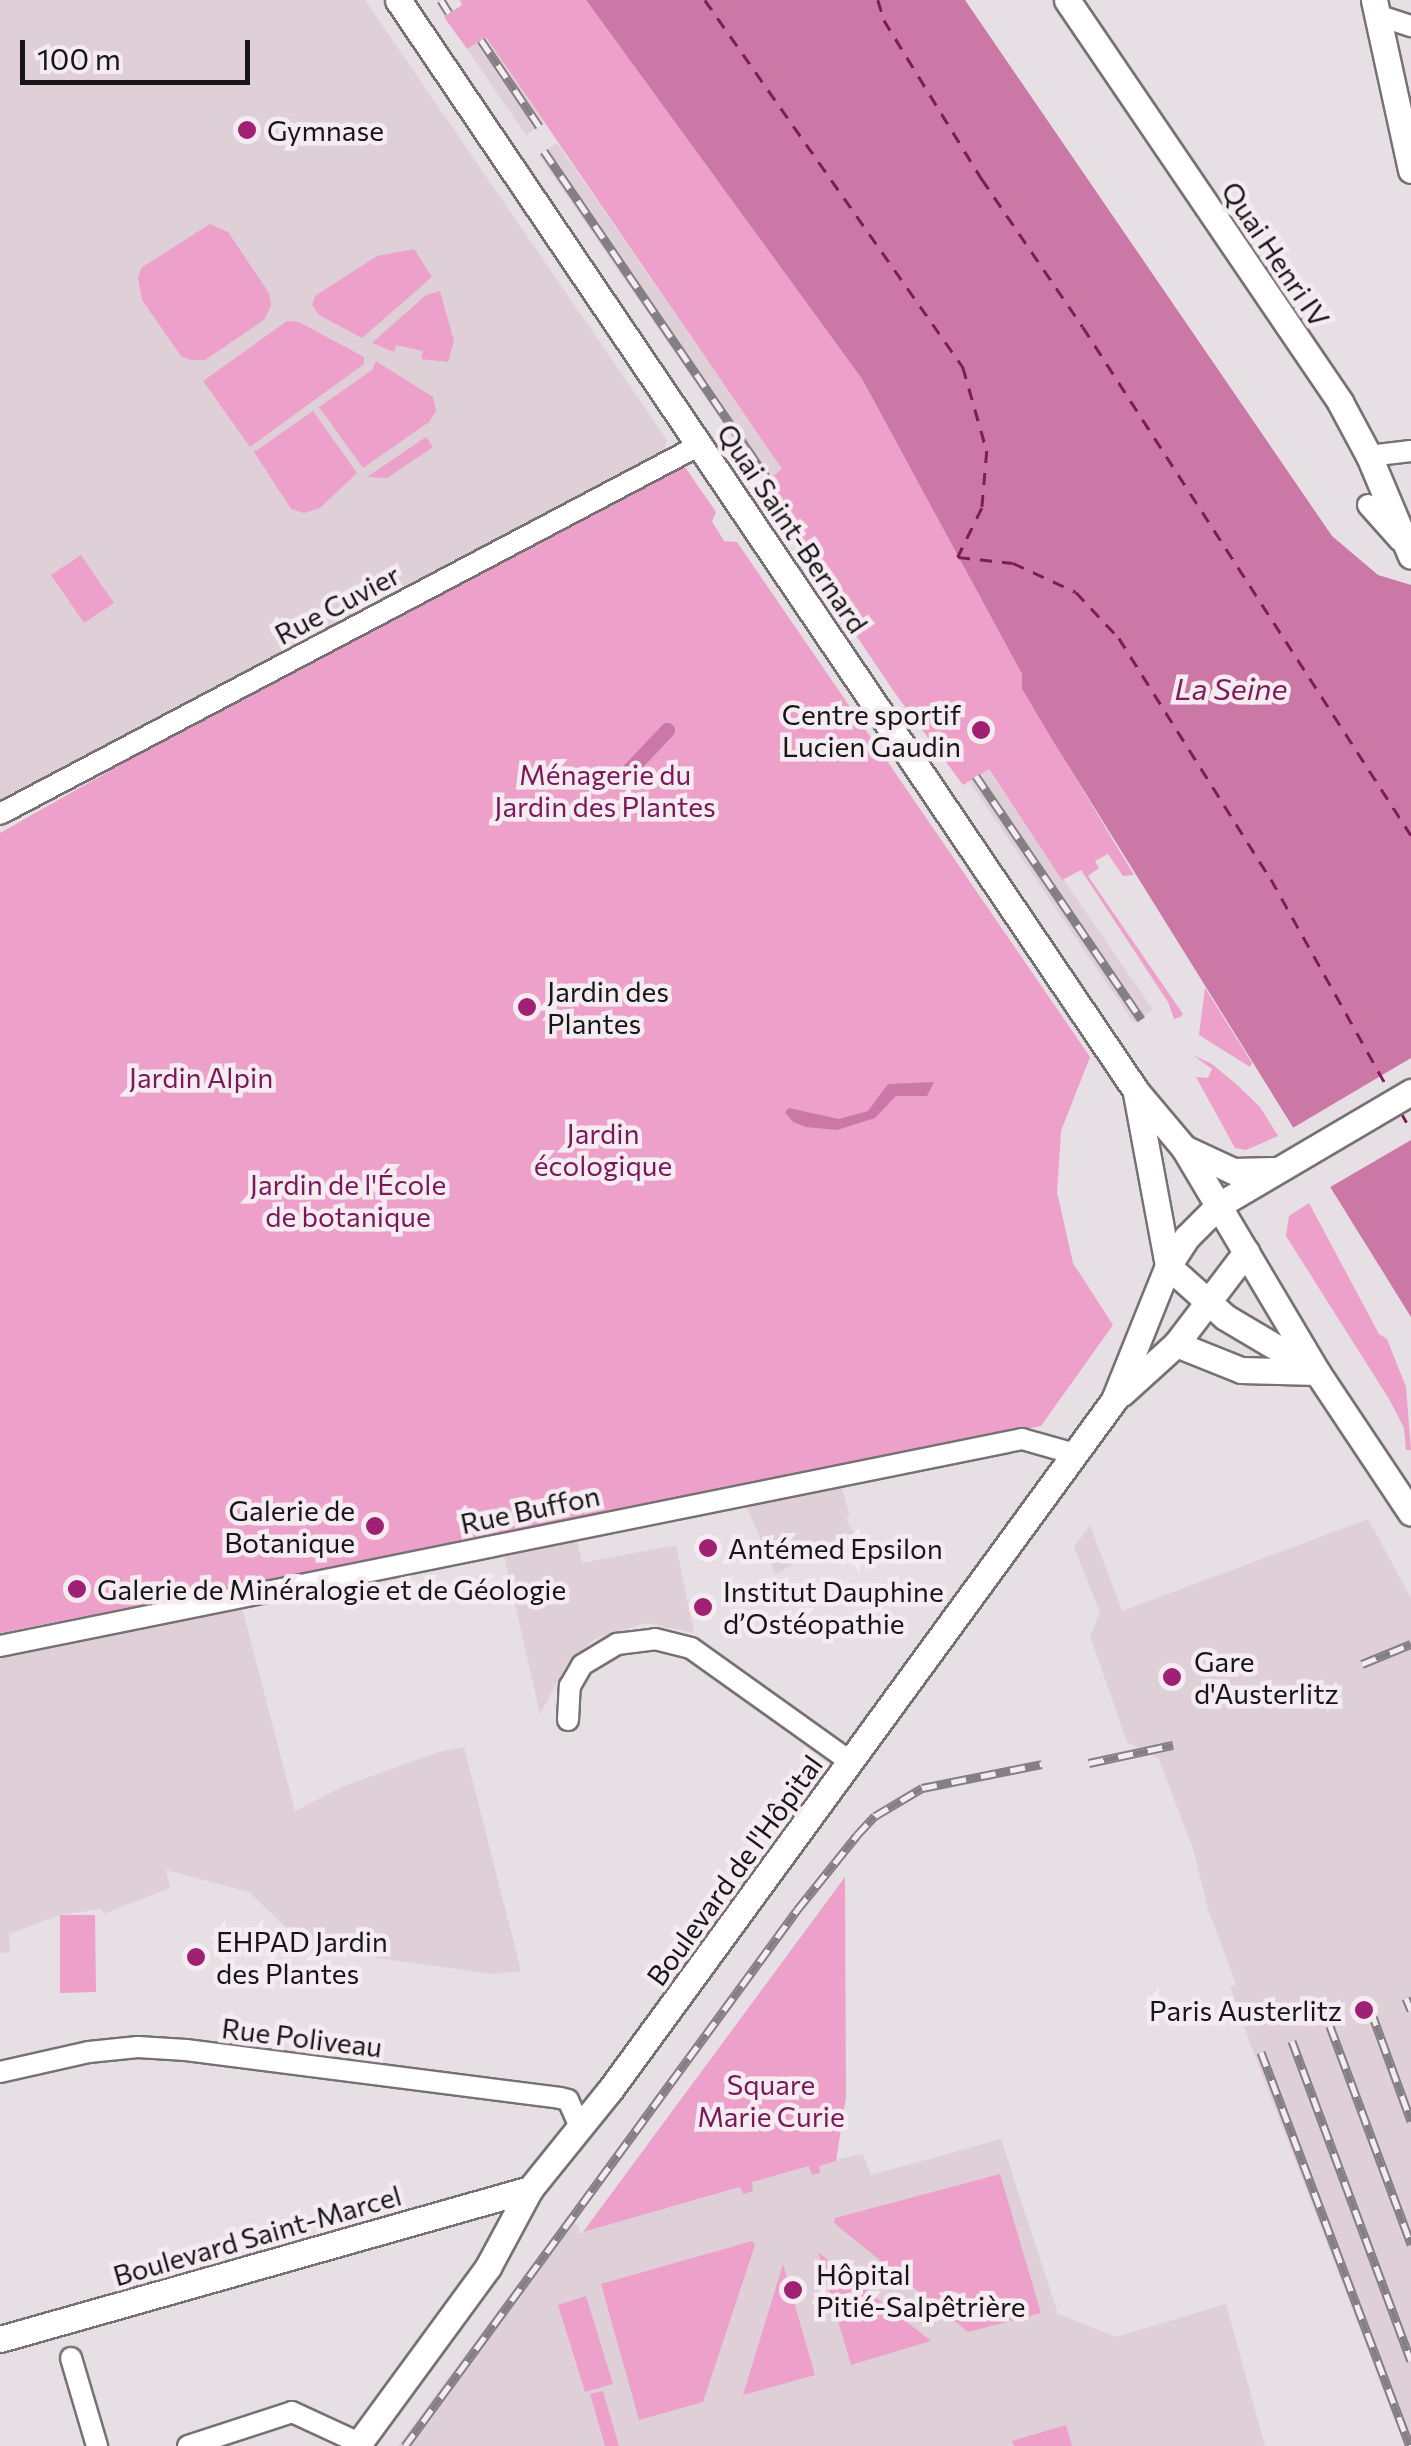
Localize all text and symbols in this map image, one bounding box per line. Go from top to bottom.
scale bar [25,20,255,82]
text: 100 m [37,39,121,76]
place label: Gymnase [267,113,384,147]
marker: Gymnase [236,119,258,141]
street label: Quai Henri IV [1215,175,1337,333]
street label: Quai Saint-Bernard [711,417,875,639]
street label: Rue Cuvier [269,557,405,651]
water label: La Seine [1175,670,1287,706]
place label: Centre sportif Lucien Gaudin [782,697,961,763]
marker: Centre sportif Lucien Gaudin [970,719,992,741]
park label: Ménagerie du Jardin des Plantes [494,757,716,823]
place label: Jardin des Plantes [547,974,669,1040]
marker: Jardin des Plantes [516,996,538,1018]
park label: Jardin Alpin [129,1060,273,1094]
park label: Jardin écologique [534,1116,672,1182]
park label: Jardin de l'École de botanique [250,1167,446,1233]
street label: Rue Buffon [457,1478,603,1540]
place label: Galerie de Botanique [224,1493,355,1559]
marker: Galerie de Botanique [364,1515,386,1537]
place label: Antémed Epsilon [728,1531,943,1565]
marker: Antémed Epsilon [697,1537,719,1559]
place label: Galerie de Minéralogie et de Géologie [97,1572,566,1606]
place label: Institut Dauphine d’Ostéopathie [723,1574,944,1640]
marker: Galerie de Minéralogie et de Géologie [66,1578,88,1600]
marker: Institut Dauphine d’Ostéopathie [692,1596,714,1618]
place label: Gare d'Austerlitz [1194,1644,1339,1710]
marker: Gare d'Austerlitz [1159,1664,1185,1690]
street label: Boulevard de l'Hôpital [639,1748,829,1992]
place label: EHPAD Jardin des Plantes [216,1924,388,1990]
marker: EHPAD Jardin des Plantes [185,1946,207,1968]
place label: Paris Austerlitz [1149,1993,1342,2027]
marker: Paris Austerlitz [1351,1997,1377,2023]
street label: Rue Poliveau [220,2010,384,2064]
park label: Square Marie Curie [697,2067,845,2133]
street label: Boulevard Saint-Marcel [109,2178,405,2292]
place label: Hôpital Pitié-Salpêtrière [816,2257,1025,2323]
marker: Hôpital Pitié-Salpêtrière [780,2277,806,2303]

